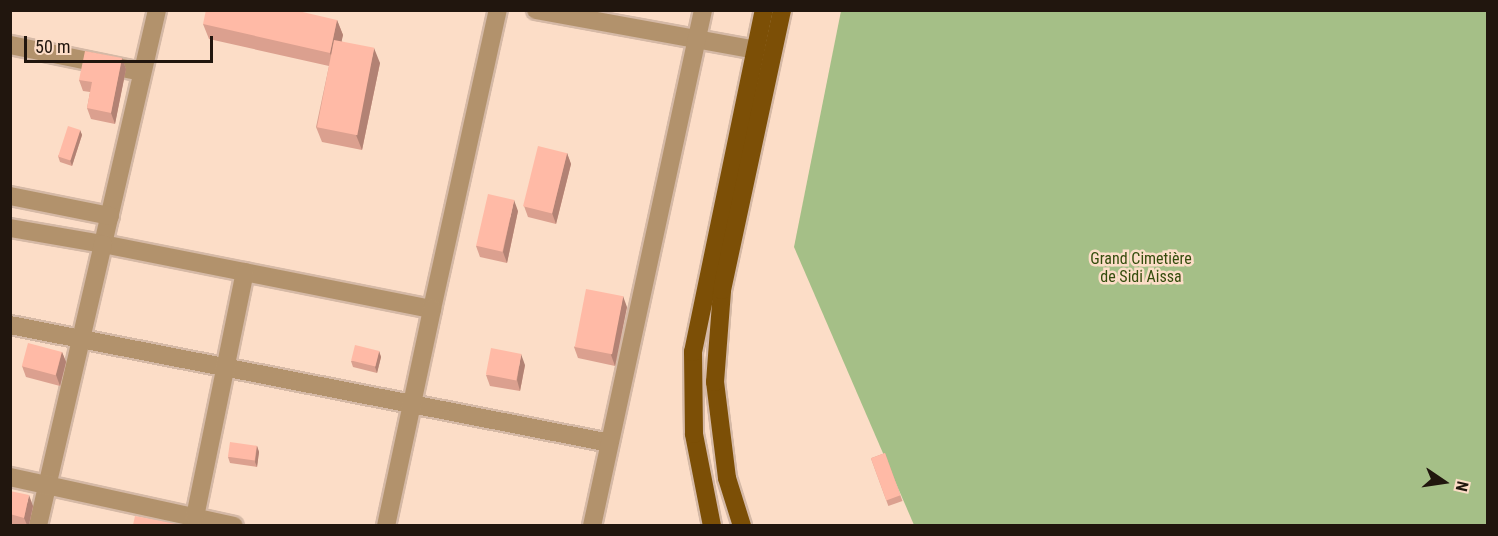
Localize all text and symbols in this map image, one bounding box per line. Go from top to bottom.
scale bar [27,24,216,62]
text: 50 m [35,36,70,57]
park label: Grand Cimetière de Sidi Aissa [1090,249,1192,287]
north arrow [1414,452,1474,512]
text: N [1452,479,1472,493]

